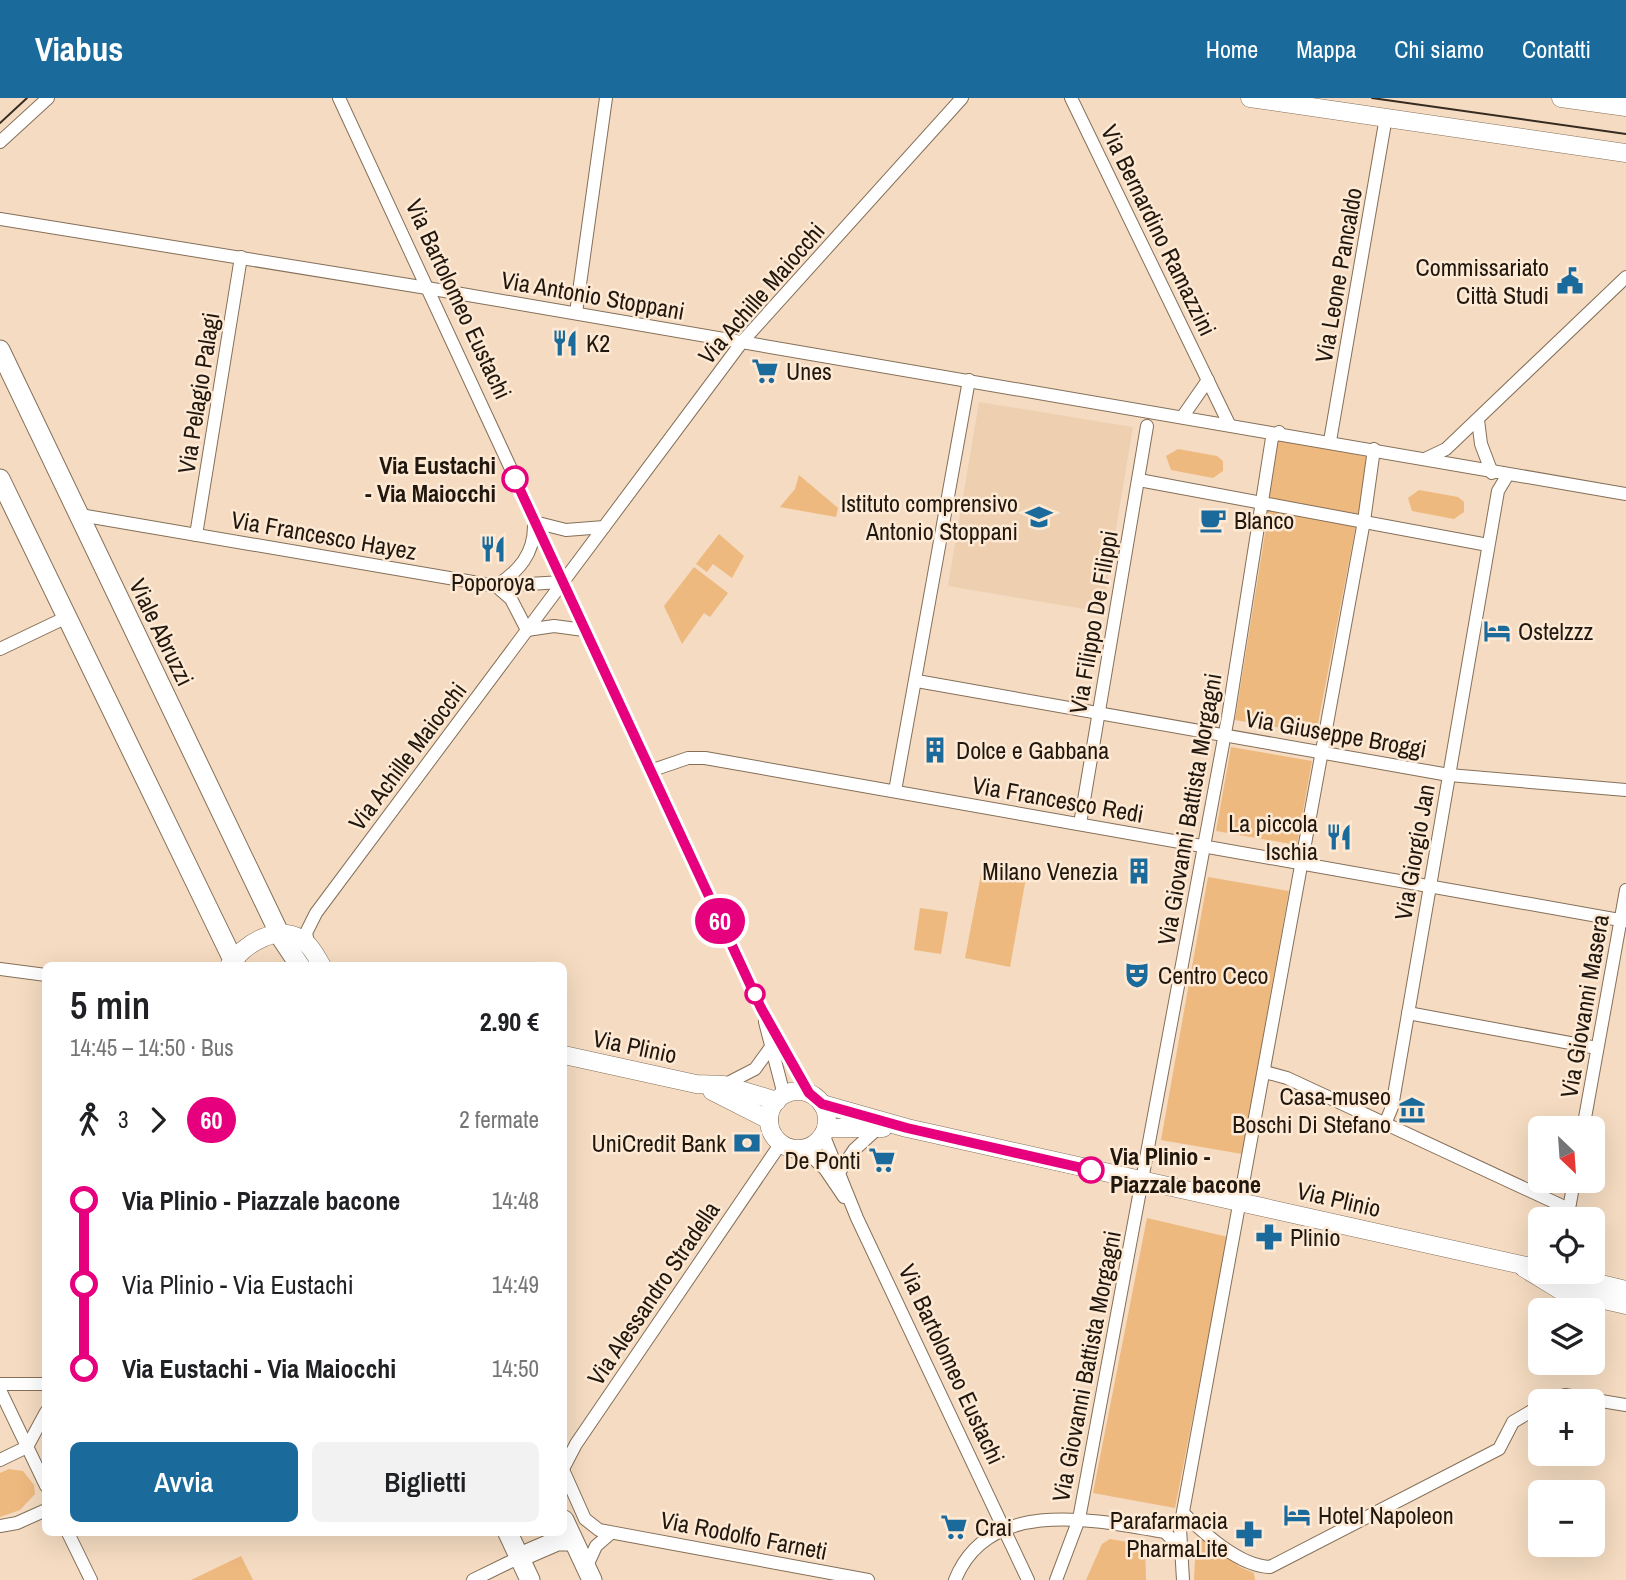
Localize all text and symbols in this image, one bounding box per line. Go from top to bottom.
text: Viabus [35,27,123,71]
text: Home [1206,33,1258,65]
text: Mappa [1296,33,1356,65]
text: Chi siamo [1394,33,1484,65]
text: Contatti [1522,33,1591,65]
street label: Via Bernardino Ramazzini [1094,119,1224,341]
street label: Via Leone Pancaldo [1307,185,1369,365]
street label: Via Bartolomeo Eustachi [399,194,519,404]
street label: Via Achille Maiocchi [691,215,831,371]
place label: Commissariato Città Studi [1416,251,1549,311]
street label: Via Antonio Stoppani [499,263,687,327]
public building icon: Commissariato Città Studi [1555,266,1585,296]
street label: Via Pelagio Palagi [169,310,227,476]
place label: K2 [586,327,610,359]
restaurant icon: K2 [550,328,580,358]
place label: Unes [786,355,832,387]
supermarket icon: Unes [750,356,780,386]
place label: Via Eustachi - Via Maiocchi [365,449,496,509]
marker: Via Eustachi - Via Maiocchi [502,466,528,492]
place label: Istituto comprensivo Antonio Stoppani [841,487,1018,547]
school or university icon: Istituto comprensivo Antonio Stoppani [1024,502,1054,532]
street label: Via Francesco Hayez [229,503,419,567]
place label: Blanco [1234,504,1294,536]
cafe icon: Blanco [1198,505,1228,535]
street label: Via Filippo De Filippi [1061,528,1125,716]
restaurant icon: Poporoya [478,534,508,564]
place label: Poporoya [451,566,535,598]
street label: Viale Abruzzi [122,573,202,691]
place label: Ostelzzz [1518,615,1594,647]
hotel icon: Ostelzzz [1482,616,1512,646]
street label: Via Giovanni Battista Morgagni [1149,671,1229,947]
street label: Via Achille Maiocchi [341,675,473,837]
street label: Via Giuseppe Broggi [1243,701,1429,765]
place label: Dolce e Gabbana [956,734,1109,766]
building icon: Dolce e Gabbana [920,735,950,765]
street label: Via Francesco Redi [970,768,1146,830]
street label: Via Giorgio Jan [1386,782,1442,922]
place label: La piccola Ischia [1228,807,1318,867]
restaurant icon: La piccola Ischia [1324,822,1354,852]
place label: Milano Venezia [982,855,1118,887]
building icon: Milano Venezia [1124,856,1154,886]
line badge: 60 [688,898,752,944]
text: 60 [709,905,731,937]
street label: Via Giovanni Masera [1552,912,1616,1100]
place label: Centro Ceco [1158,959,1268,991]
theatre icon: Centro Ceco [1122,960,1152,990]
text: 5 min [70,980,150,1031]
unlabelled marker [745,984,765,1004]
text: 2.90 € [480,1004,539,1039]
street label: Via Plinio [590,1022,680,1070]
text: 14:45 – 14:50 · Bus [70,1032,234,1063]
place label: Casa-museo Boschi Di Stefano [1232,1080,1391,1140]
museum icon: Casa-museo Boschi Di Stefano [1397,1095,1427,1125]
icon: walk [70,1101,108,1139]
icon: forward [139,1101,177,1139]
text: 3 [118,1104,129,1135]
text: 60 [201,1104,222,1136]
text: 2 fermate [459,1104,539,1135]
north arrow [1528,1116,1605,1194]
map controls [1528,1116,1605,1557]
place label: UniCredit Bank [591,1127,726,1159]
bank icon: UniCredit Bank [732,1128,762,1158]
place label: Via Plinio - Piazzale bacone [1110,1140,1261,1200]
place label: De Ponti [784,1144,861,1176]
supermarket icon: De Ponti [867,1145,897,1175]
marker: Via Plinio - Piazzale bacone [1078,1157,1104,1183]
street label: Via Plinio [1294,1174,1384,1224]
text: Via Plinio - Piazzale bacone [122,1183,400,1218]
text: 14:48 [492,1185,539,1216]
street label: Via Alessandro Stradella [580,1195,726,1391]
button: locate [1528,1207,1605,1284]
place label: Plinio [1290,1221,1340,1253]
pharmacy icon: Plinio [1254,1222,1284,1252]
street label: Via Giovanni Battista Morgagni [1044,1228,1128,1504]
street label: Via Bartolomeo Eustachi [892,1259,1012,1469]
text: Via Plinio - Via Eustachi [122,1267,354,1302]
text: 14:49 [492,1269,539,1300]
button: layers [1528,1298,1605,1375]
text: Via Eustachi - Via Maiocchi [122,1351,396,1386]
text: 14:50 [492,1353,539,1384]
button: + [1528,1389,1605,1466]
button: Avvia [70,1442,298,1522]
button: Biglietti [312,1442,539,1522]
button: − [1528,1480,1605,1557]
place label: Hotel Napoleon [1318,1499,1454,1531]
hotel icon: Hotel Napoleon [1282,1500,1312,1530]
street label: Via Rodolfo Farneti [658,1503,830,1567]
place label: Parafarmacia PharmaLite [1110,1504,1228,1564]
place label: Crai [975,1511,1012,1543]
supermarket icon: Crai [939,1512,969,1542]
pharmacy icon: Parafarmacia PharmaLite [1234,1519,1264,1549]

